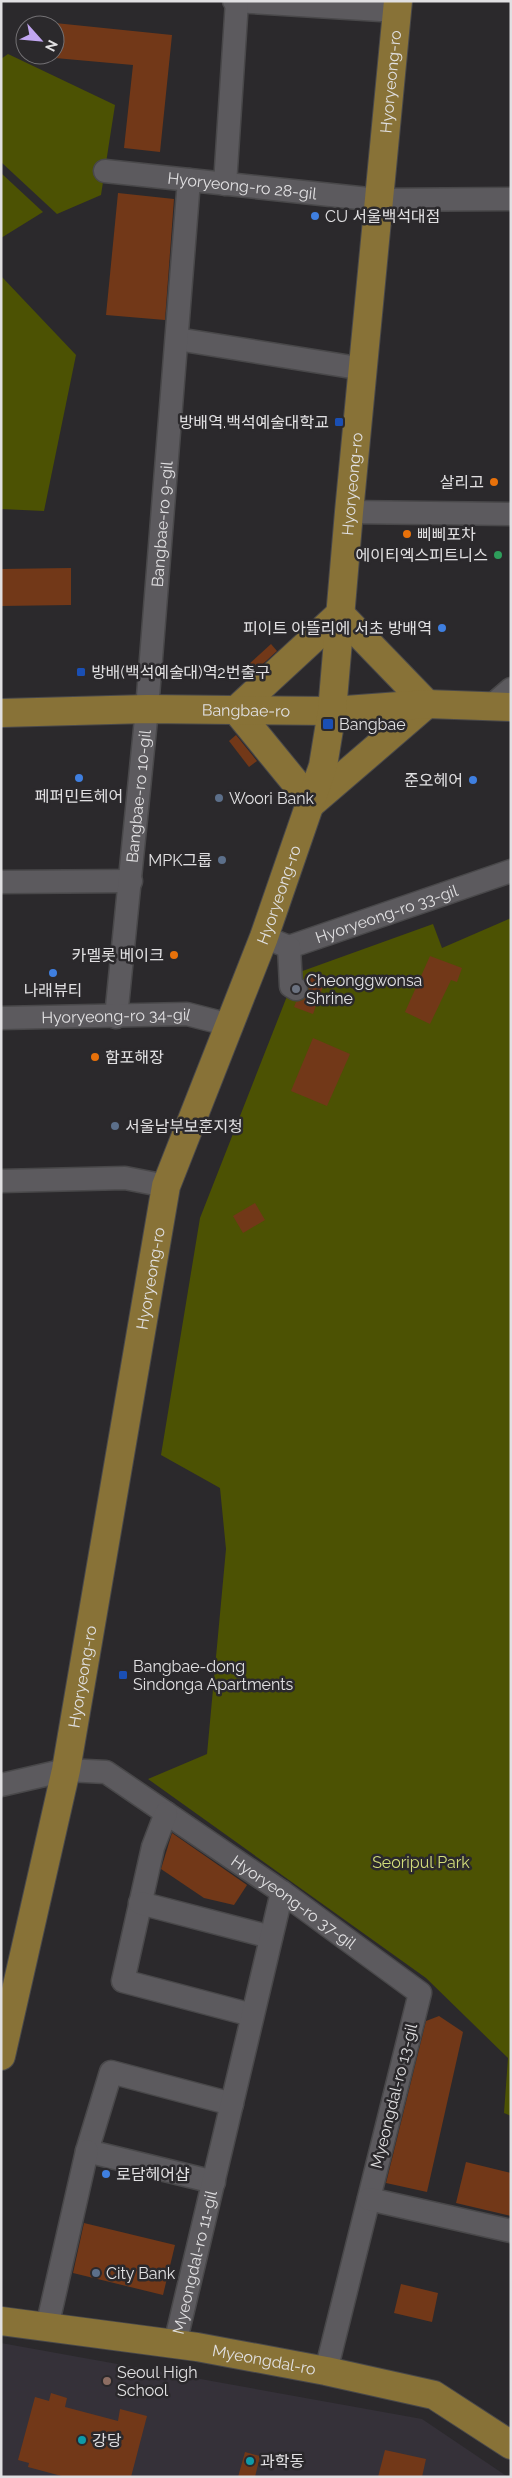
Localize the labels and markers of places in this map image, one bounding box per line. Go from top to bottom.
place label: CU 서울백석대점 [325,207,440,226]
marker: CU 서울백석대점 [309,210,321,222]
place label: 방배역.백석예술대학교 [179,413,329,432]
marker: 방배역.백석예술대학교 [333,416,345,428]
place label: 살리고 [440,473,484,492]
marker: 살리고 [488,476,500,488]
place label: 삐삐포차 [417,525,476,544]
marker: 삐삐포차 [401,528,413,540]
place label: 에이티엑스피트니스 [356,546,488,565]
marker: 에이티엑스피트니스 [492,549,504,561]
place label: 피이트 아뜰리에 서초 방배역 [243,619,432,638]
marker: 피이트 아뜰리에 서초 방배역 [436,622,448,634]
place label: 방배(백석예술대)역2번출구 [91,663,270,682]
marker: 방배(백석예술대)역2번출구 [75,666,87,678]
place label: Bangbae [339,715,406,734]
marker: Bangbae [321,717,335,731]
place label: 준오헤어 [404,771,463,790]
marker: 페퍼민트헤어 [73,772,85,784]
marker: 준오헤어 [467,774,479,786]
place label: 페퍼민트헤어 [35,787,123,806]
place label: Woori Bank [229,789,315,808]
marker: Woori Bank [213,792,225,804]
place label: MPK그룹 [148,851,212,870]
marker: MPK그룹 [216,854,228,866]
place label: 카멜롯 베이크 [72,946,164,965]
marker: 카멜롯 베이크 [168,949,180,961]
marker: 나래뷰티 [47,967,59,979]
place label: Cheonggwonsa Shrine [306,971,422,1008]
place label: 나래뷰티 [24,981,82,1000]
marker: Cheonggwonsa Shrine [290,983,302,995]
place label: 함포해장 [105,1048,164,1067]
marker: 함포해장 [89,1051,101,1063]
place label: 서울남부보훈지청 [125,1117,243,1136]
marker: 서울남부보훈지청 [109,1120,121,1132]
place label: Bangbae-dong Sindonga Apartments [133,1657,294,1694]
marker: Bangbae-dong Sindonga Apartments [117,1669,129,1681]
place label: 로담헤어샵 [116,2165,190,2184]
marker: 로담헤어샵 [100,2168,112,2180]
place label: City Bank [106,2264,176,2283]
marker: City Bank [90,2267,102,2279]
place label: Seoul High School [117,2363,198,2400]
marker: Seoul High School [101,2375,113,2387]
place label: 강당 [92,2431,122,2450]
marker: 강당 [76,2434,88,2446]
place label: 과학동 [260,2452,304,2471]
marker: 과학동 [244,2455,256,2467]

